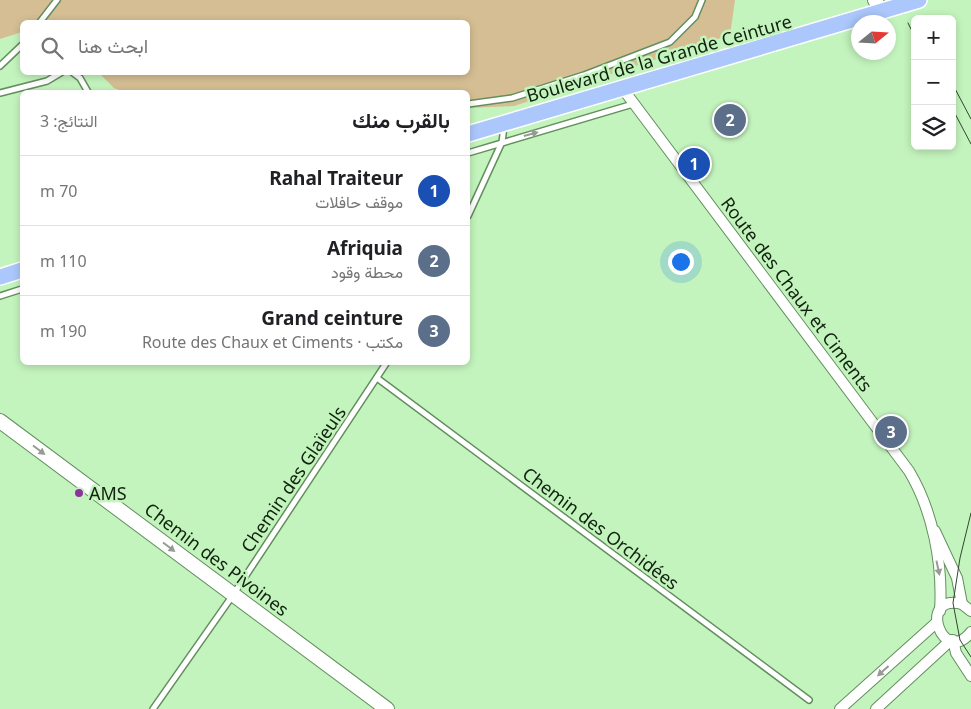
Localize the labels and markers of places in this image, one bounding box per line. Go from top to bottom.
pin: 2 [714,101,746,139]
pin: 1 [678,145,710,183]
pin: 3 [875,413,907,451]
place label: AMS [89,481,127,505]
marker: AMS [73,487,85,499]

